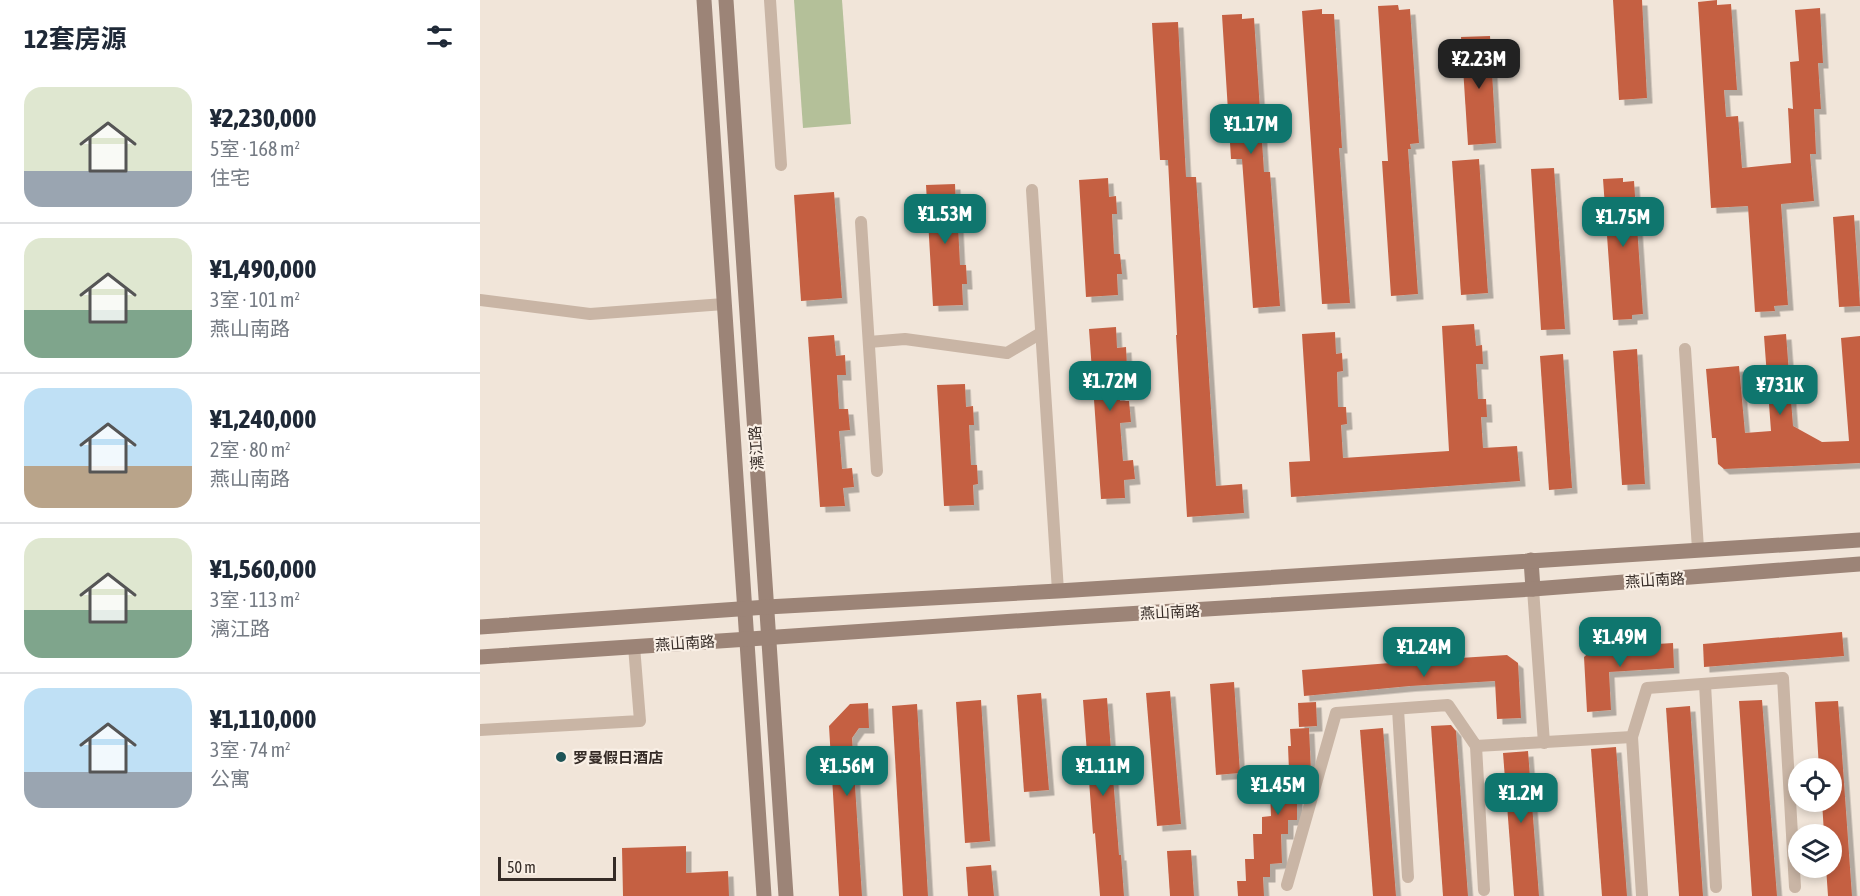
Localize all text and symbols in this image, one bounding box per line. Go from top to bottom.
icon: filters [423,20,456,53]
text: 12套房源 [24,24,126,54]
pin: ¥2.23M [1430,39,1528,90]
text: ¥2.23M [1452,47,1506,70]
text: ¥2,230,000 [210,103,316,133]
pin: ¥1.17M [1202,104,1300,155]
icon: home [72,111,144,183]
text: ¥1.17M [1224,112,1278,135]
text: 5室 · 168 m² [210,137,300,160]
text: 住宅 [210,166,250,189]
pin: ¥1.53M [896,194,994,245]
pin: ¥1.75M [1574,197,1672,248]
text: ¥1.53M [918,202,972,225]
text: ¥1.75M [1596,205,1650,228]
text: ¥1,490,000 [210,254,316,284]
icon: home [72,262,144,334]
text: 3室 · 101 m² [210,288,300,311]
text: 燕山南路 [210,317,290,340]
pin: ¥1.72M [1061,361,1159,412]
pin: ¥731K [1738,365,1822,416]
text: ¥1.72M [1083,369,1137,392]
text: ¥731K [1757,373,1803,396]
text: ¥1,240,000 [210,404,316,434]
icon: home [72,412,144,484]
street label: 漓江路 [746,425,766,471]
text: 2室 · 80 m² [210,438,291,461]
text: 燕山南路 [210,467,290,490]
text: ¥1,560,000 [210,554,316,584]
icon: home [72,562,144,634]
street label: 燕山南路 [1624,569,1686,591]
text: 3室 · 113 m² [210,588,300,611]
street label: 燕山南路 [1140,602,1200,622]
text: 漓江路 [210,617,270,640]
pin: ¥1.49M [1571,617,1669,668]
text: ¥1.49M [1593,625,1647,648]
pin: ¥1.24M [1375,627,1473,678]
street label: 燕山南路 [654,632,716,654]
text: ¥1.24M [1397,635,1451,658]
text: ¥1,110,000 [210,704,316,734]
icon: home [72,712,144,784]
text: 3室 · 74 m² [210,738,291,761]
pin: ¥1.56M [798,746,896,797]
pin: ¥1.11M [1054,746,1152,797]
place label: 罗曼假日酒店 [573,749,663,766]
marker: 罗曼假日酒店 [554,750,568,764]
text: ¥1.56M [820,754,874,777]
text: ¥1.11M [1076,754,1130,777]
map controls [1788,758,1842,878]
button: locate [1788,758,1842,812]
pin: ¥1.45M [1229,765,1327,816]
text: 公寓 [210,767,250,790]
text: ¥1.45M [1251,773,1305,796]
pin: ¥1.2M [1479,773,1563,824]
text: ¥1.2M [1499,781,1543,804]
button: layers [1788,824,1842,878]
scale bar [498,854,616,882]
text: 50 m [507,858,536,876]

